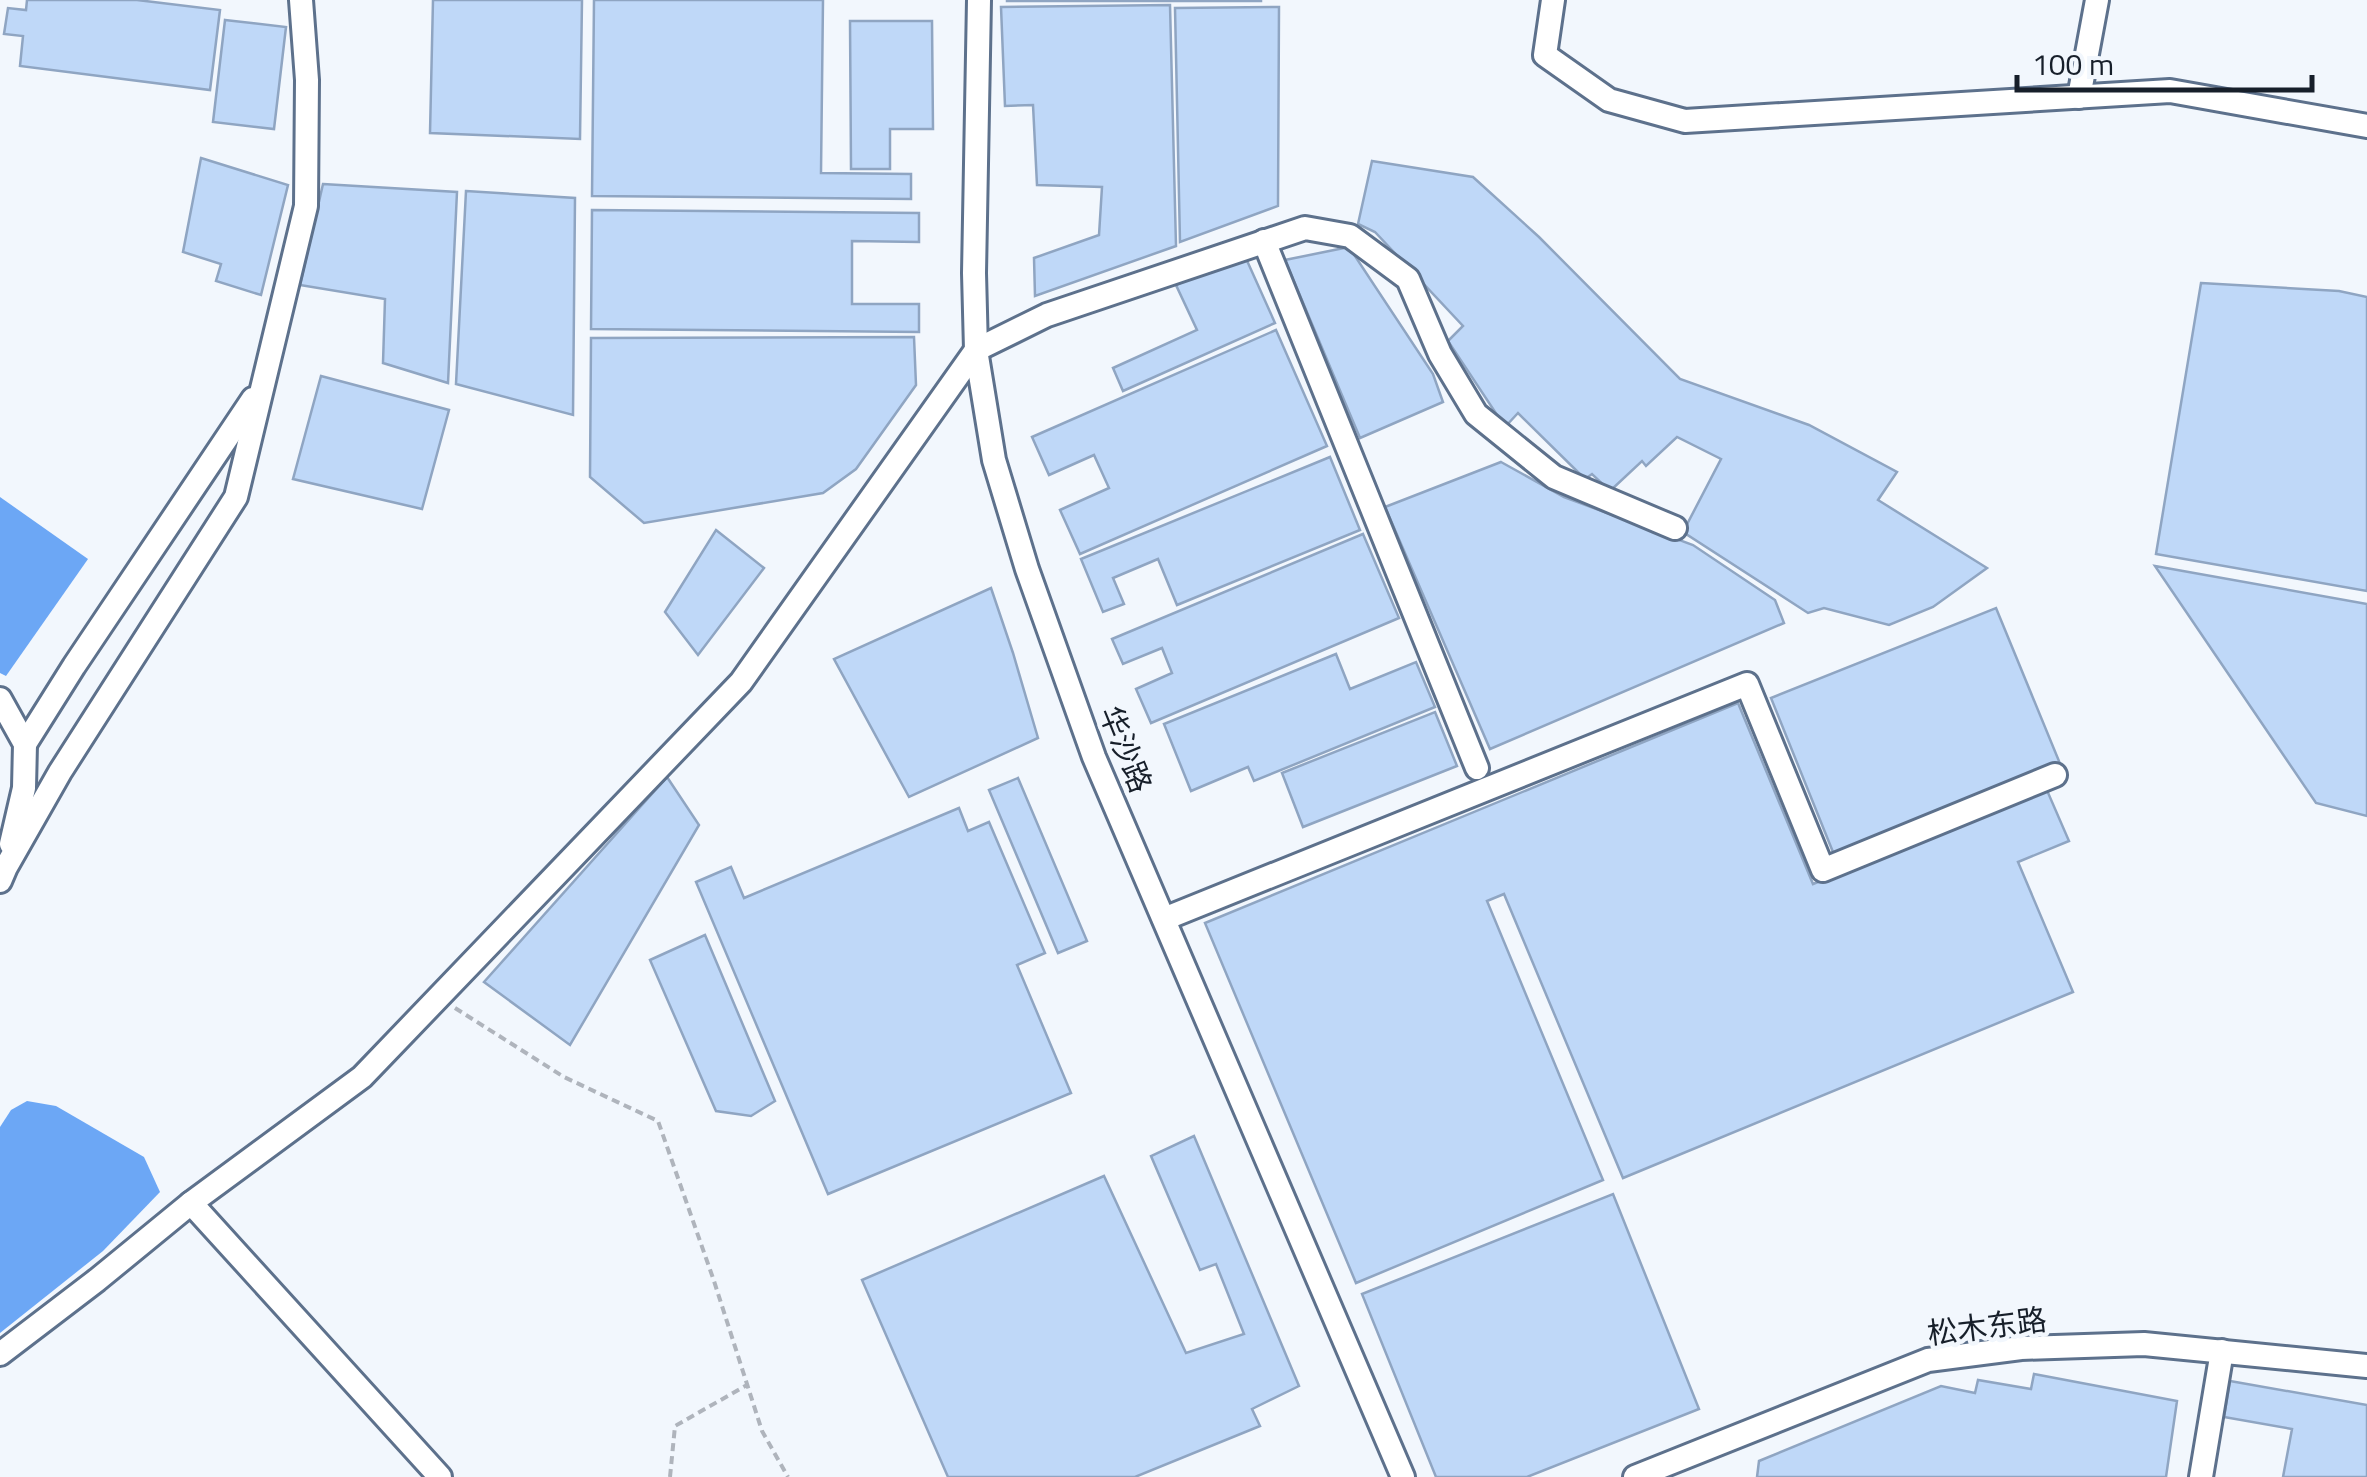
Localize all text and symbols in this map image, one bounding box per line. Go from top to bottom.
scale bar [2017,30,2312,92]
text: 100 m [2032,41,2114,87]
street label: 华沙路 [1088,699,1164,799]
street label: 松木东路 [1925,1296,2049,1356]

